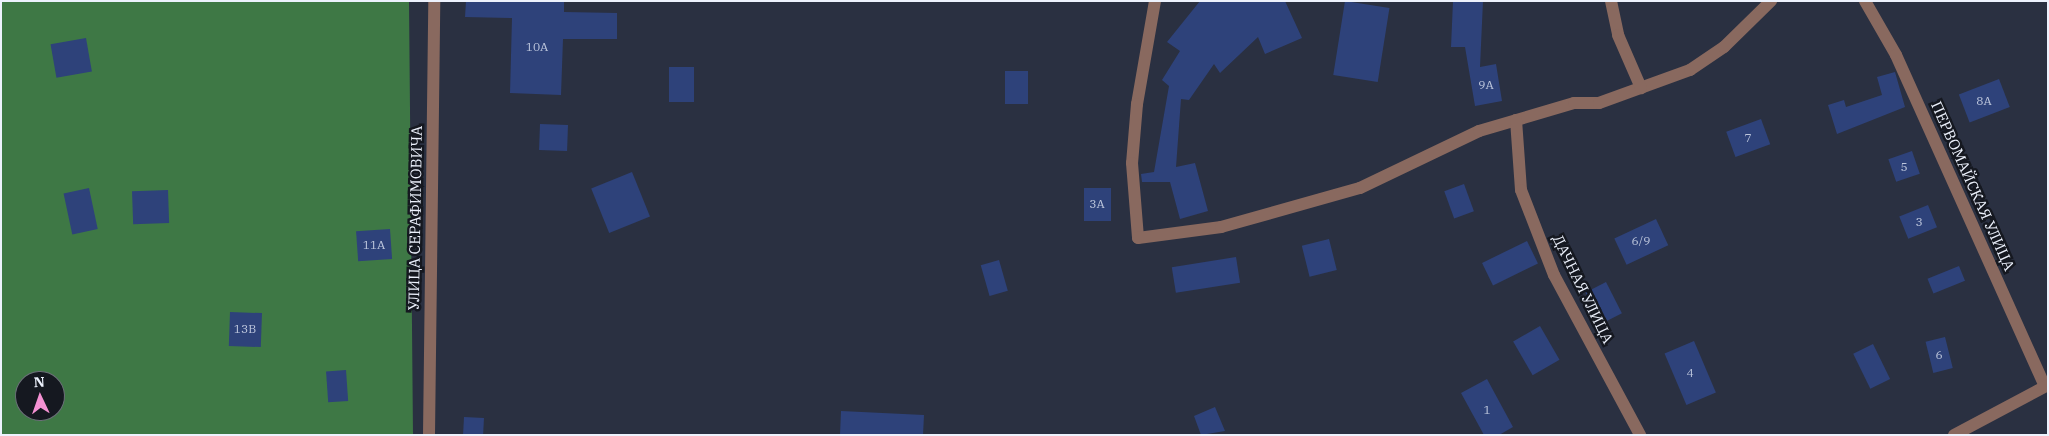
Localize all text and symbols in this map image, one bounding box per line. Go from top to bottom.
house number: 10А [526,40,548,54]
house number: 9А [1478,78,1494,92]
house number: 8А [1976,94,1992,108]
street label: ПЕРВОМАЙСКАЯ УЛИЦА [1927,99,2019,273]
street label: УЛИЦА СЕРАФИМОВИЧА [404,125,426,311]
house number: 7 [1744,131,1752,145]
house number: 5 [1900,160,1908,174]
house number: 3А [1089,197,1105,211]
house number: 3 [1915,215,1923,229]
street label: ДАЧНАЯ УЛИЦА [1549,232,1617,346]
house number: 6/9 [1632,234,1650,248]
house number: 11А [363,238,385,252]
house number: 13В [234,322,256,336]
house number: 6 [1935,348,1943,362]
house number: 4 [1686,366,1694,380]
north arrow [15,371,65,421]
text: N [33,373,45,391]
house number: 1 [1483,403,1491,417]

